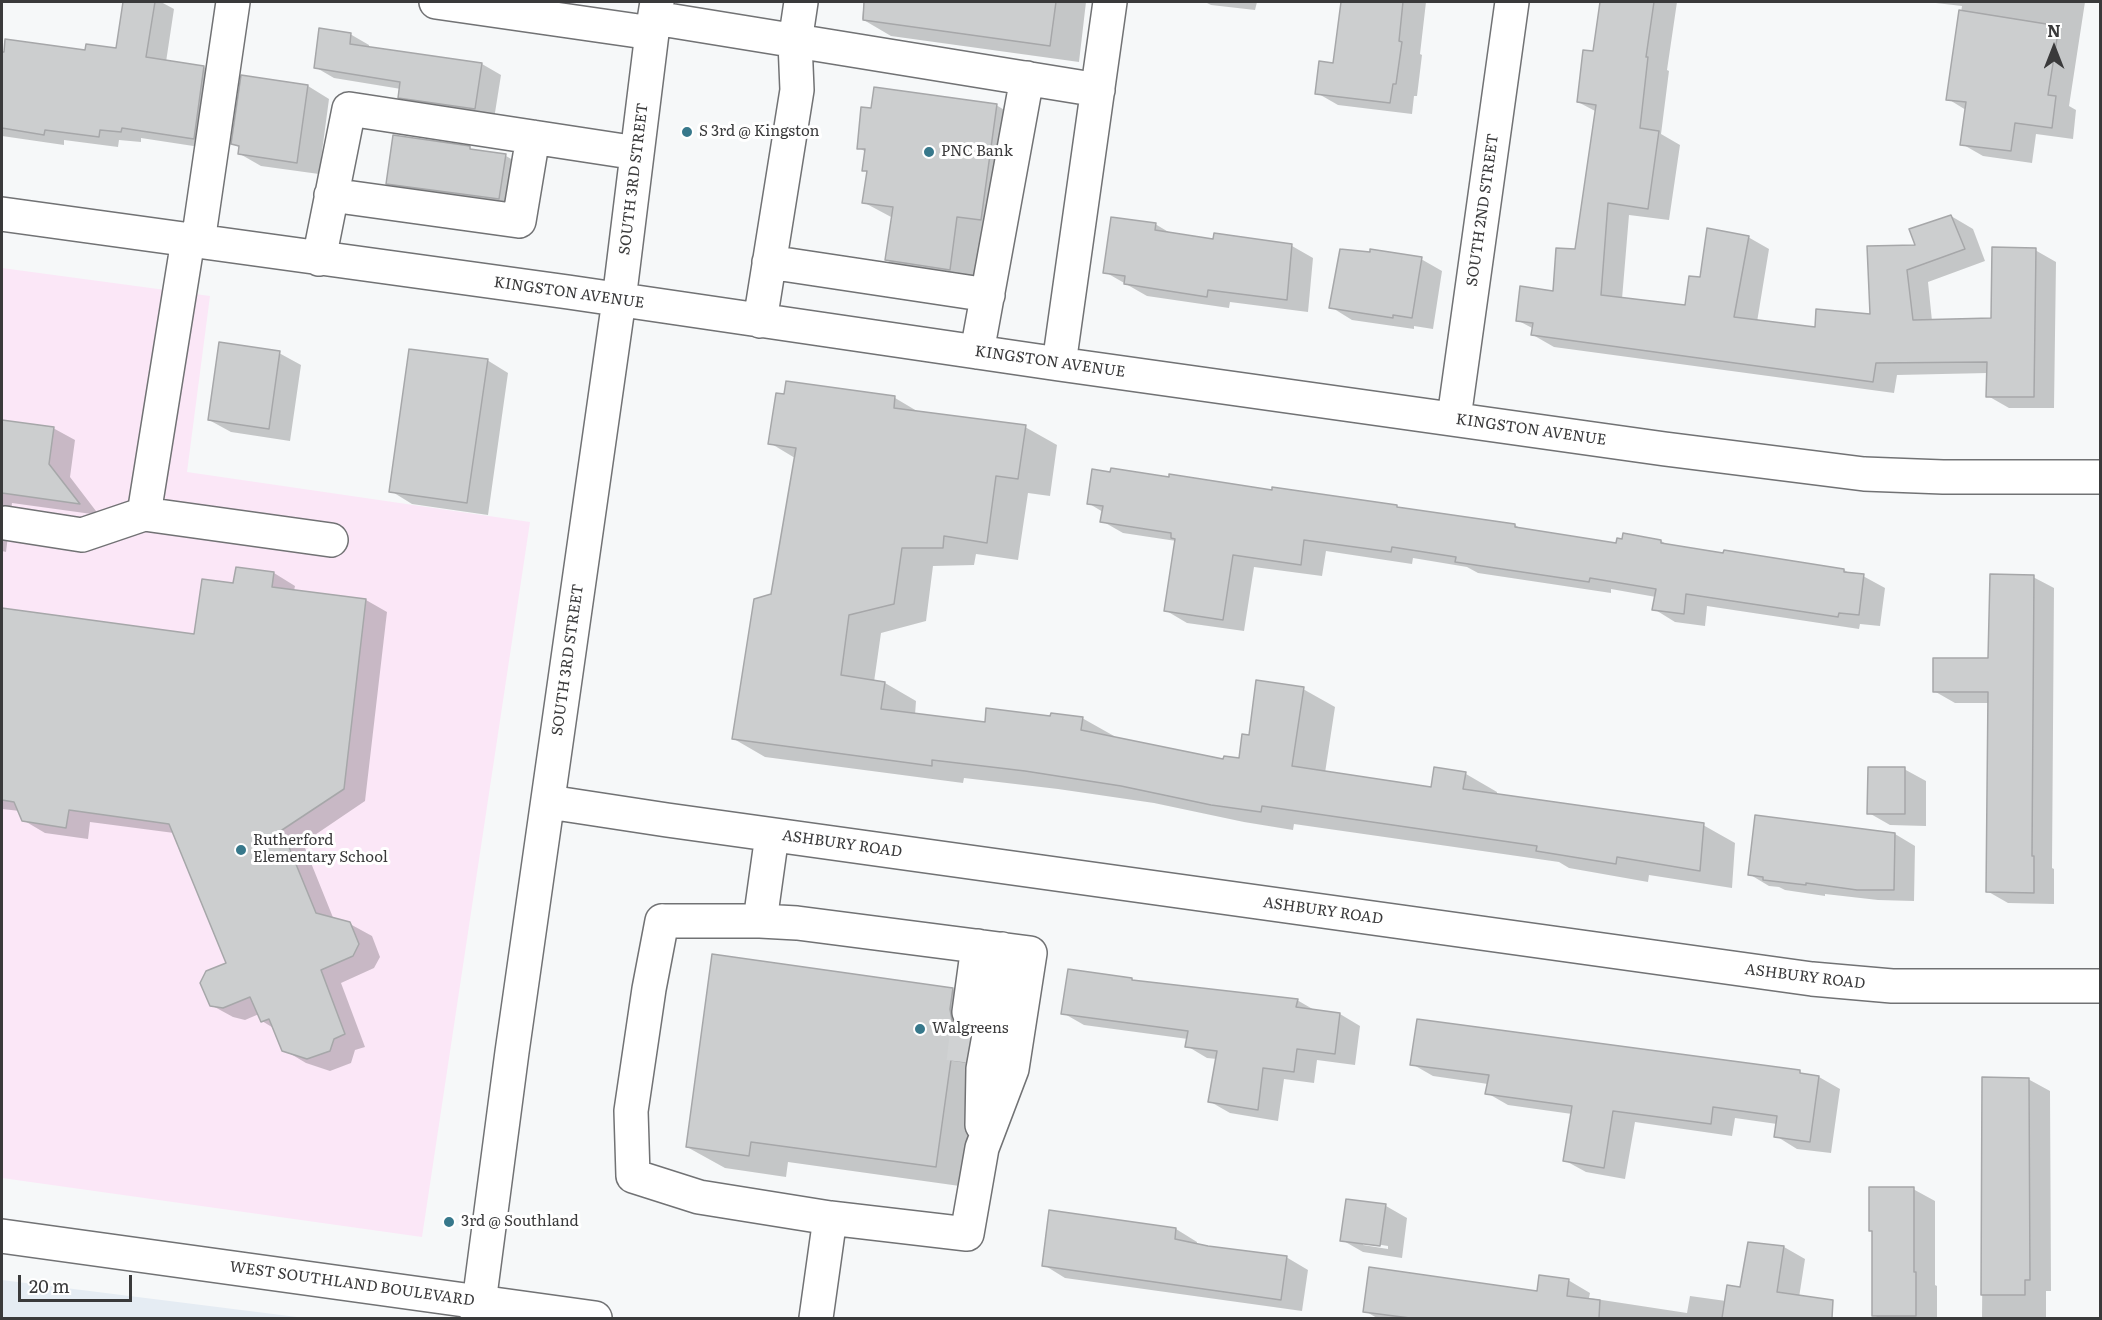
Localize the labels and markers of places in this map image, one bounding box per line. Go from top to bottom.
place label: S 3rd @ Kingston [699,123,819,141]
marker: S 3rd @ Kingston [680,125,694,139]
place label: PNC Bank [941,143,1013,161]
marker: PNC Bank [922,145,936,159]
place label: Rutherford Elementary School [253,832,388,867]
marker: Rutherford Elementary School [234,843,248,857]
place label: Walgreens [932,1020,1009,1038]
marker: Walgreens [913,1022,927,1036]
place label: 3rd @ Southland [461,1213,579,1231]
marker: 3rd @ Southland [442,1215,456,1229]

